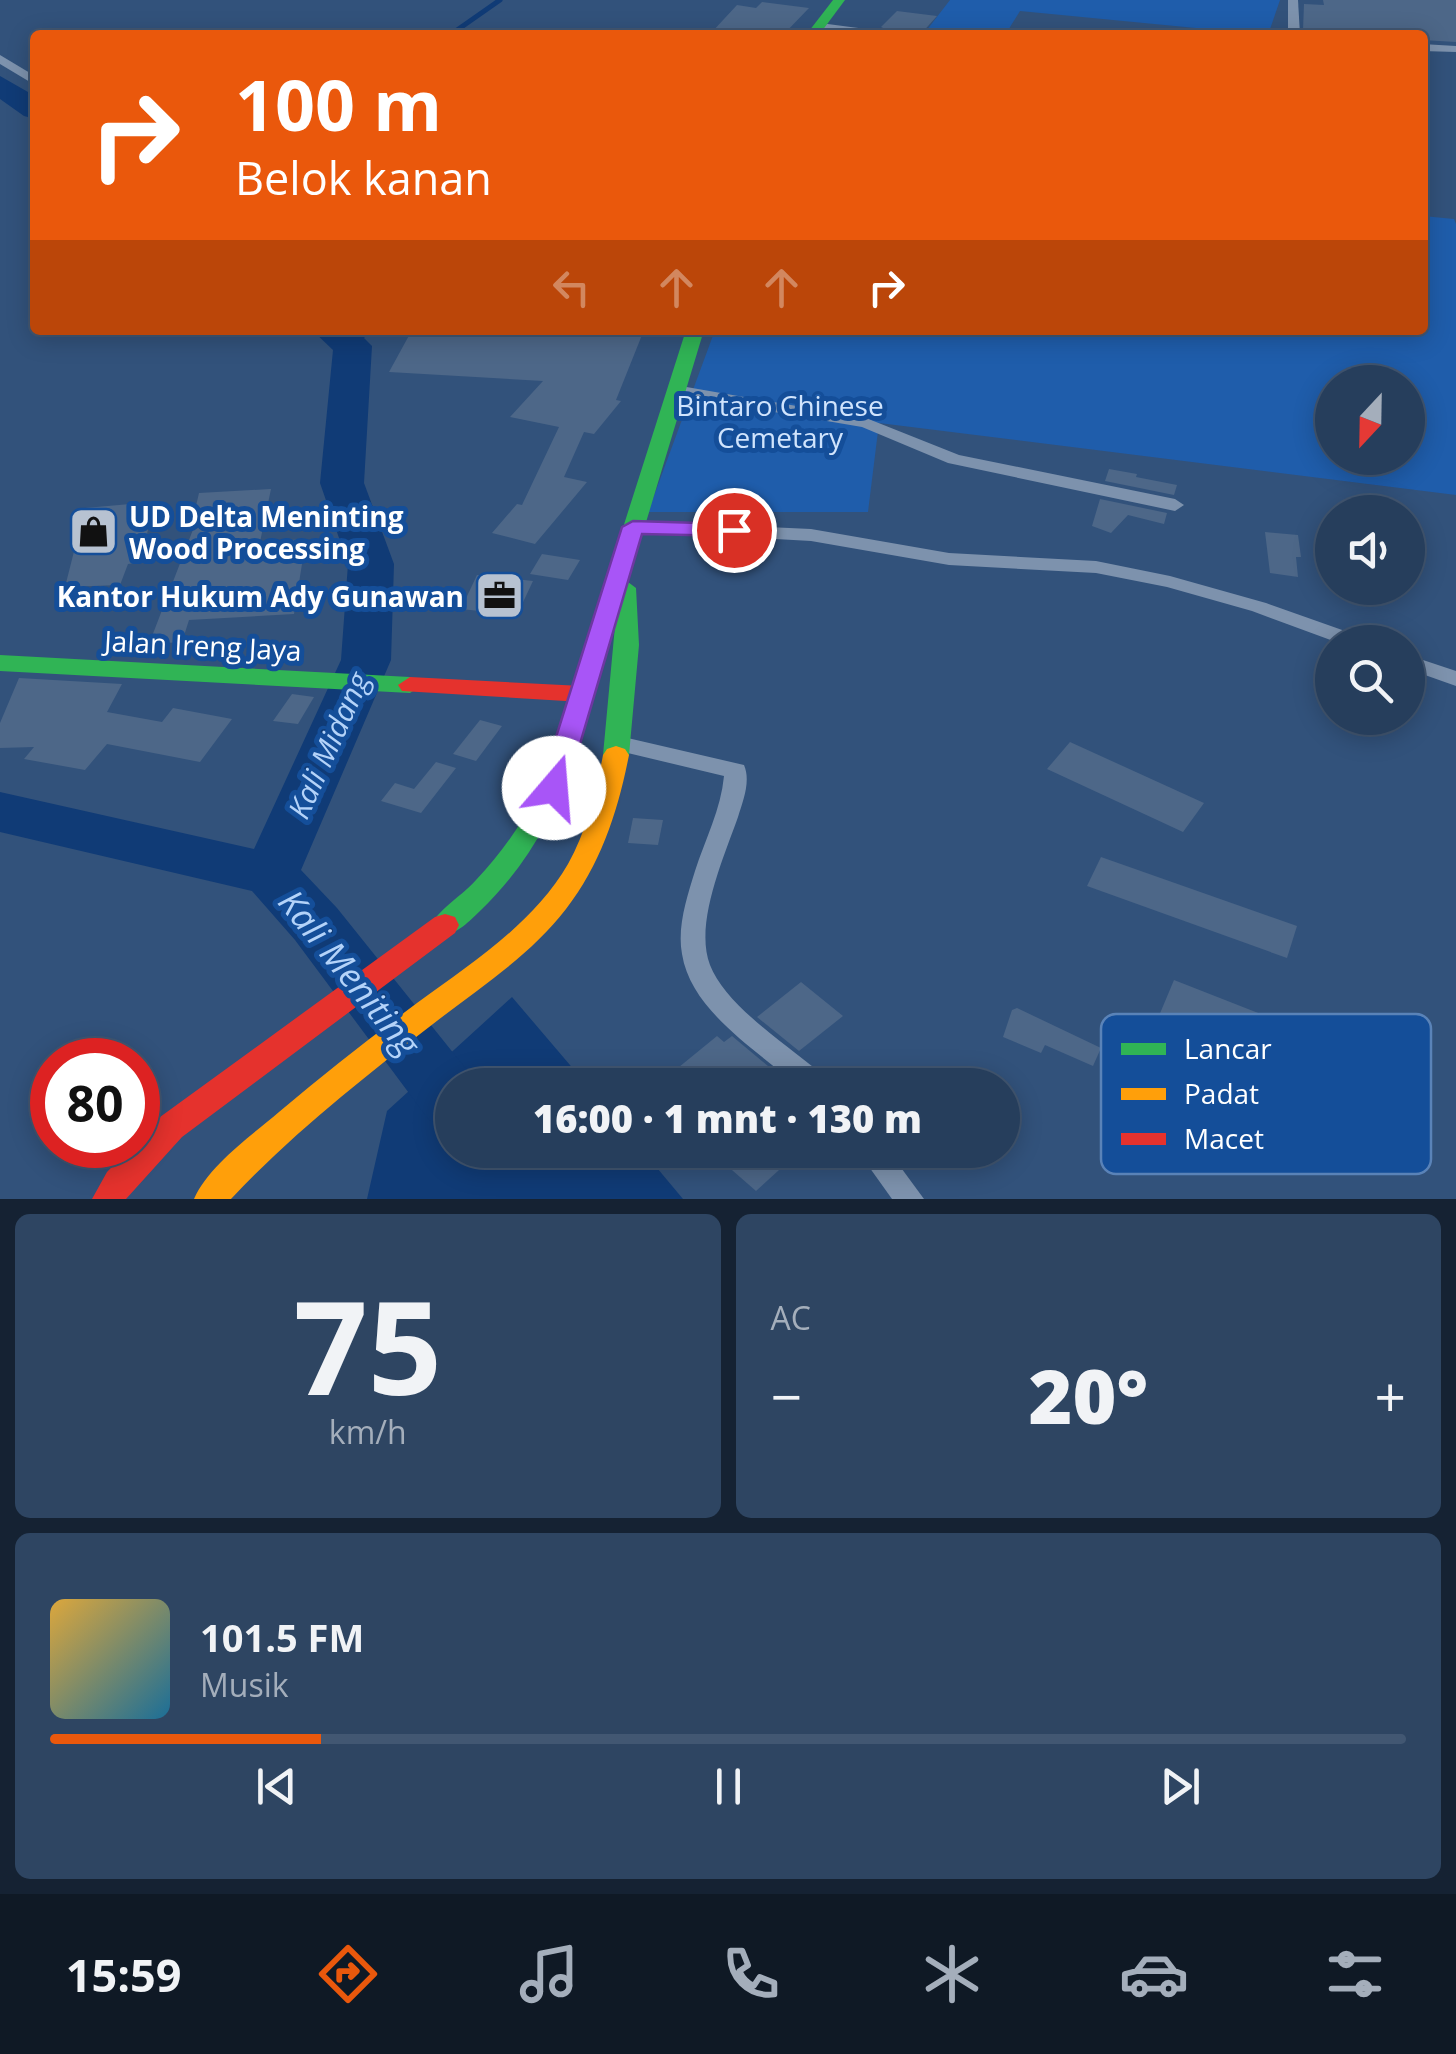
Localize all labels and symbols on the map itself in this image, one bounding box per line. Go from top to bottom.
north arrow [1315,365,1425,475]
park label: Bintaro Chinese Cemetary [676,386,884,456]
pin [692,488,777,573]
place label: UD Delta Meninting Wood Processing [129,497,404,567]
shop icon: UD Delta Meninting Wood Processing [68,506,120,558]
office icon: Kantor Hukum Ady Gunawan [473,570,525,622]
place label: Kantor Hukum Ady Gunawan [57,577,464,615]
street label: Jalan Ireng Jaya [100,621,303,669]
water label: Kali Midang [277,664,379,825]
position arrow [502,736,606,840]
water label: Kali Meniting [269,879,433,1066]
legend [1101,1014,1431,1174]
text: Lancar [1184,1029,1272,1067]
speed limit sign: 80 [30,1038,160,1168]
text: Padat [1184,1074,1259,1112]
text: Macet [1184,1119,1264,1157]

